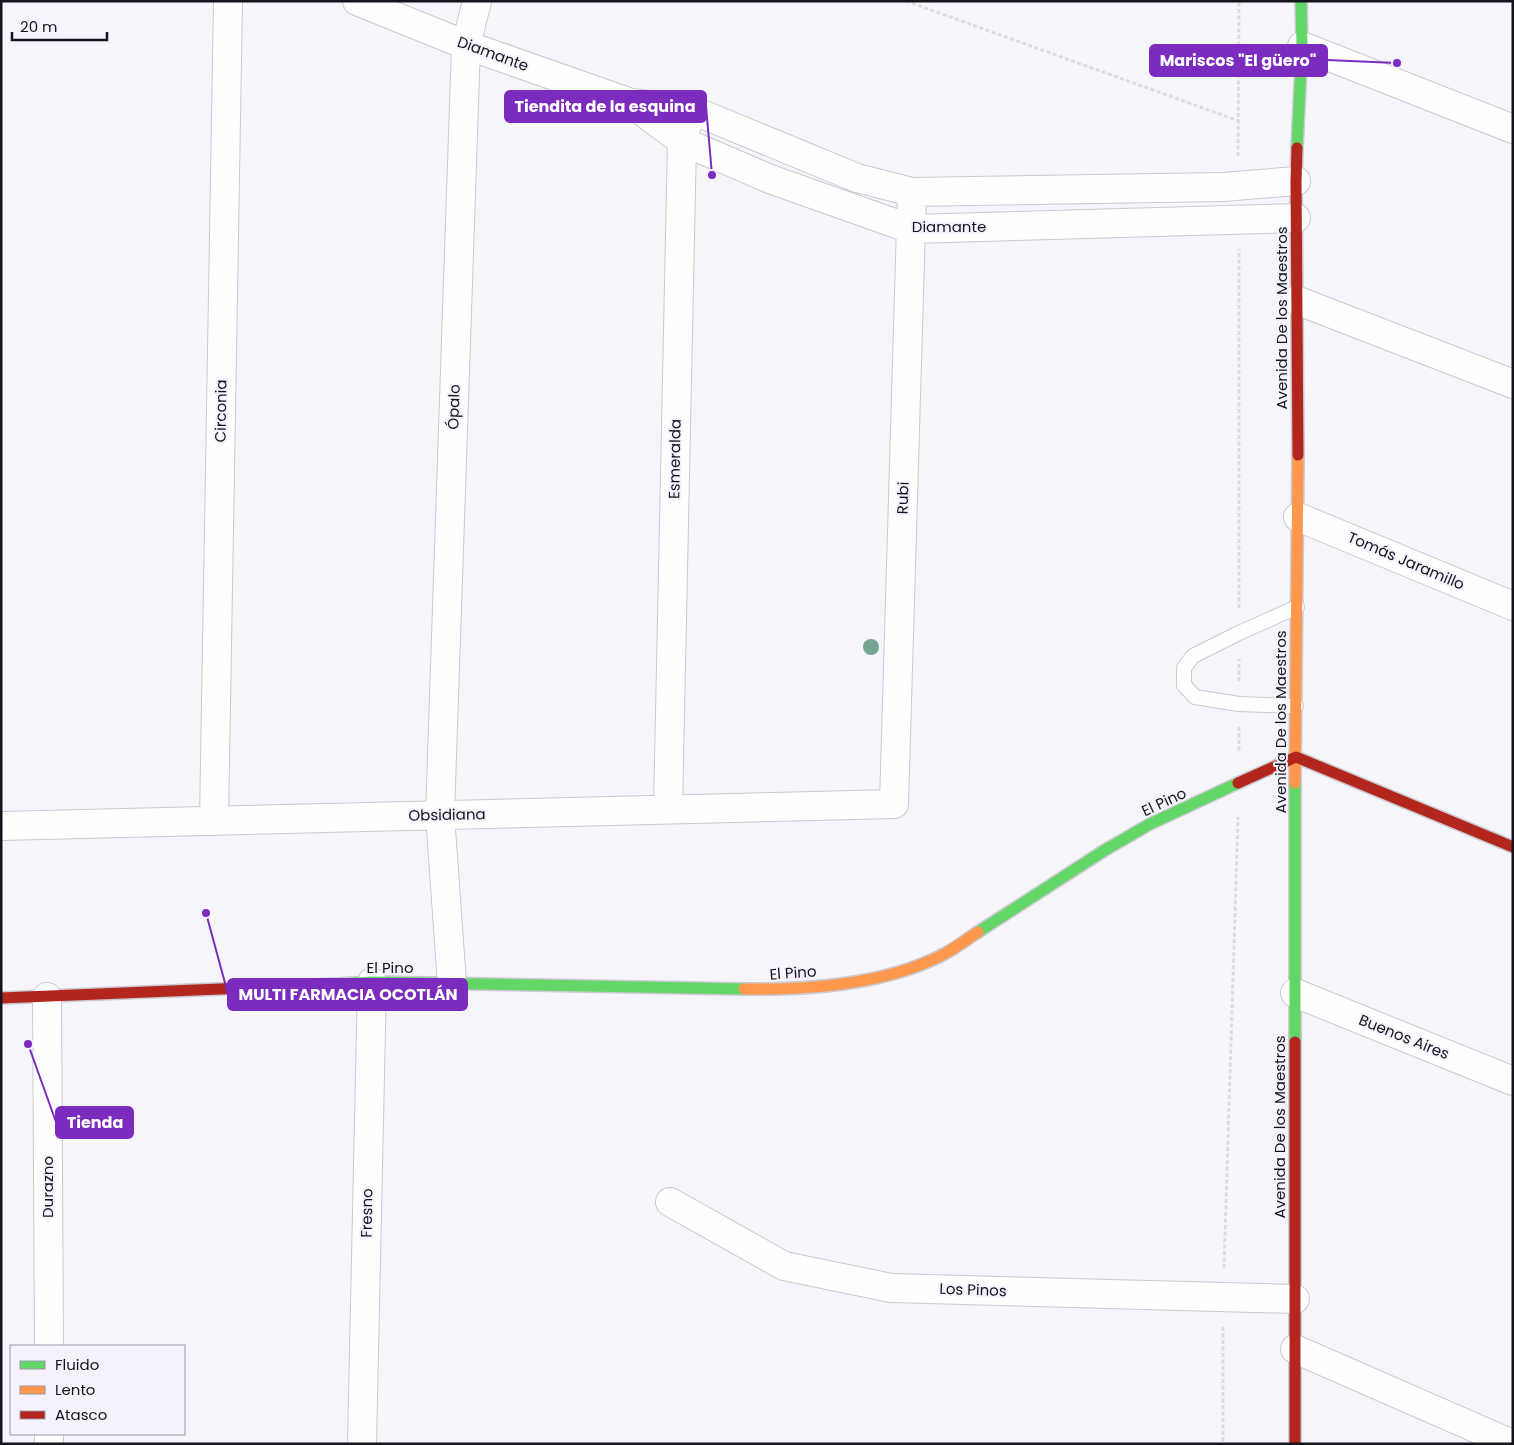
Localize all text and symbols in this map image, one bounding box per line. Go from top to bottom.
scale bar [12,10,108,42]
text: 20 m [20,16,58,37]
street label: Diamante [455,31,532,76]
callout: Mariscos "El güero" [1150,45,1327,76]
text: Mariscos "El güero" [1160,49,1316,72]
callout: Tiendita de la esquina [505,91,706,122]
text: Tiendita de la esquina [514,95,696,118]
street label: Diamante [912,216,986,237]
street label: Avenida De los Maestros [1271,226,1292,410]
street label: Circonia [209,379,232,443]
street label: Ópalo [442,384,465,430]
street label: Esmeralda [663,419,686,499]
street label: Rubi [891,481,914,515]
street label: Tomás Jaramillo [1345,526,1468,595]
street label: Avenida De los Maestros [1270,630,1291,814]
street label: El Pino [1138,782,1190,821]
street label: Obsidiana [408,803,486,826]
street label: El Pino [367,957,413,978]
street label: El Pino [769,960,817,985]
callout: MULTI FARMACIA OCOTLÁN [228,979,467,1010]
text: MULTI FARMACIA OCOTLÁN [239,983,457,1006]
street label: Buenos Aires [1356,1009,1453,1064]
street label: Avenida De los Maestros [1269,1035,1290,1219]
callout: Tienda [56,1107,133,1138]
text: Tienda [67,1111,123,1134]
street label: Durazno [37,1156,58,1218]
street label: Fresno [356,1188,377,1238]
street label: Los Pinos [939,1278,1007,1301]
legend [10,1345,185,1435]
text: Fluido [55,1354,99,1375]
text: Lento [55,1379,95,1400]
text: Atasco [55,1404,107,1425]

